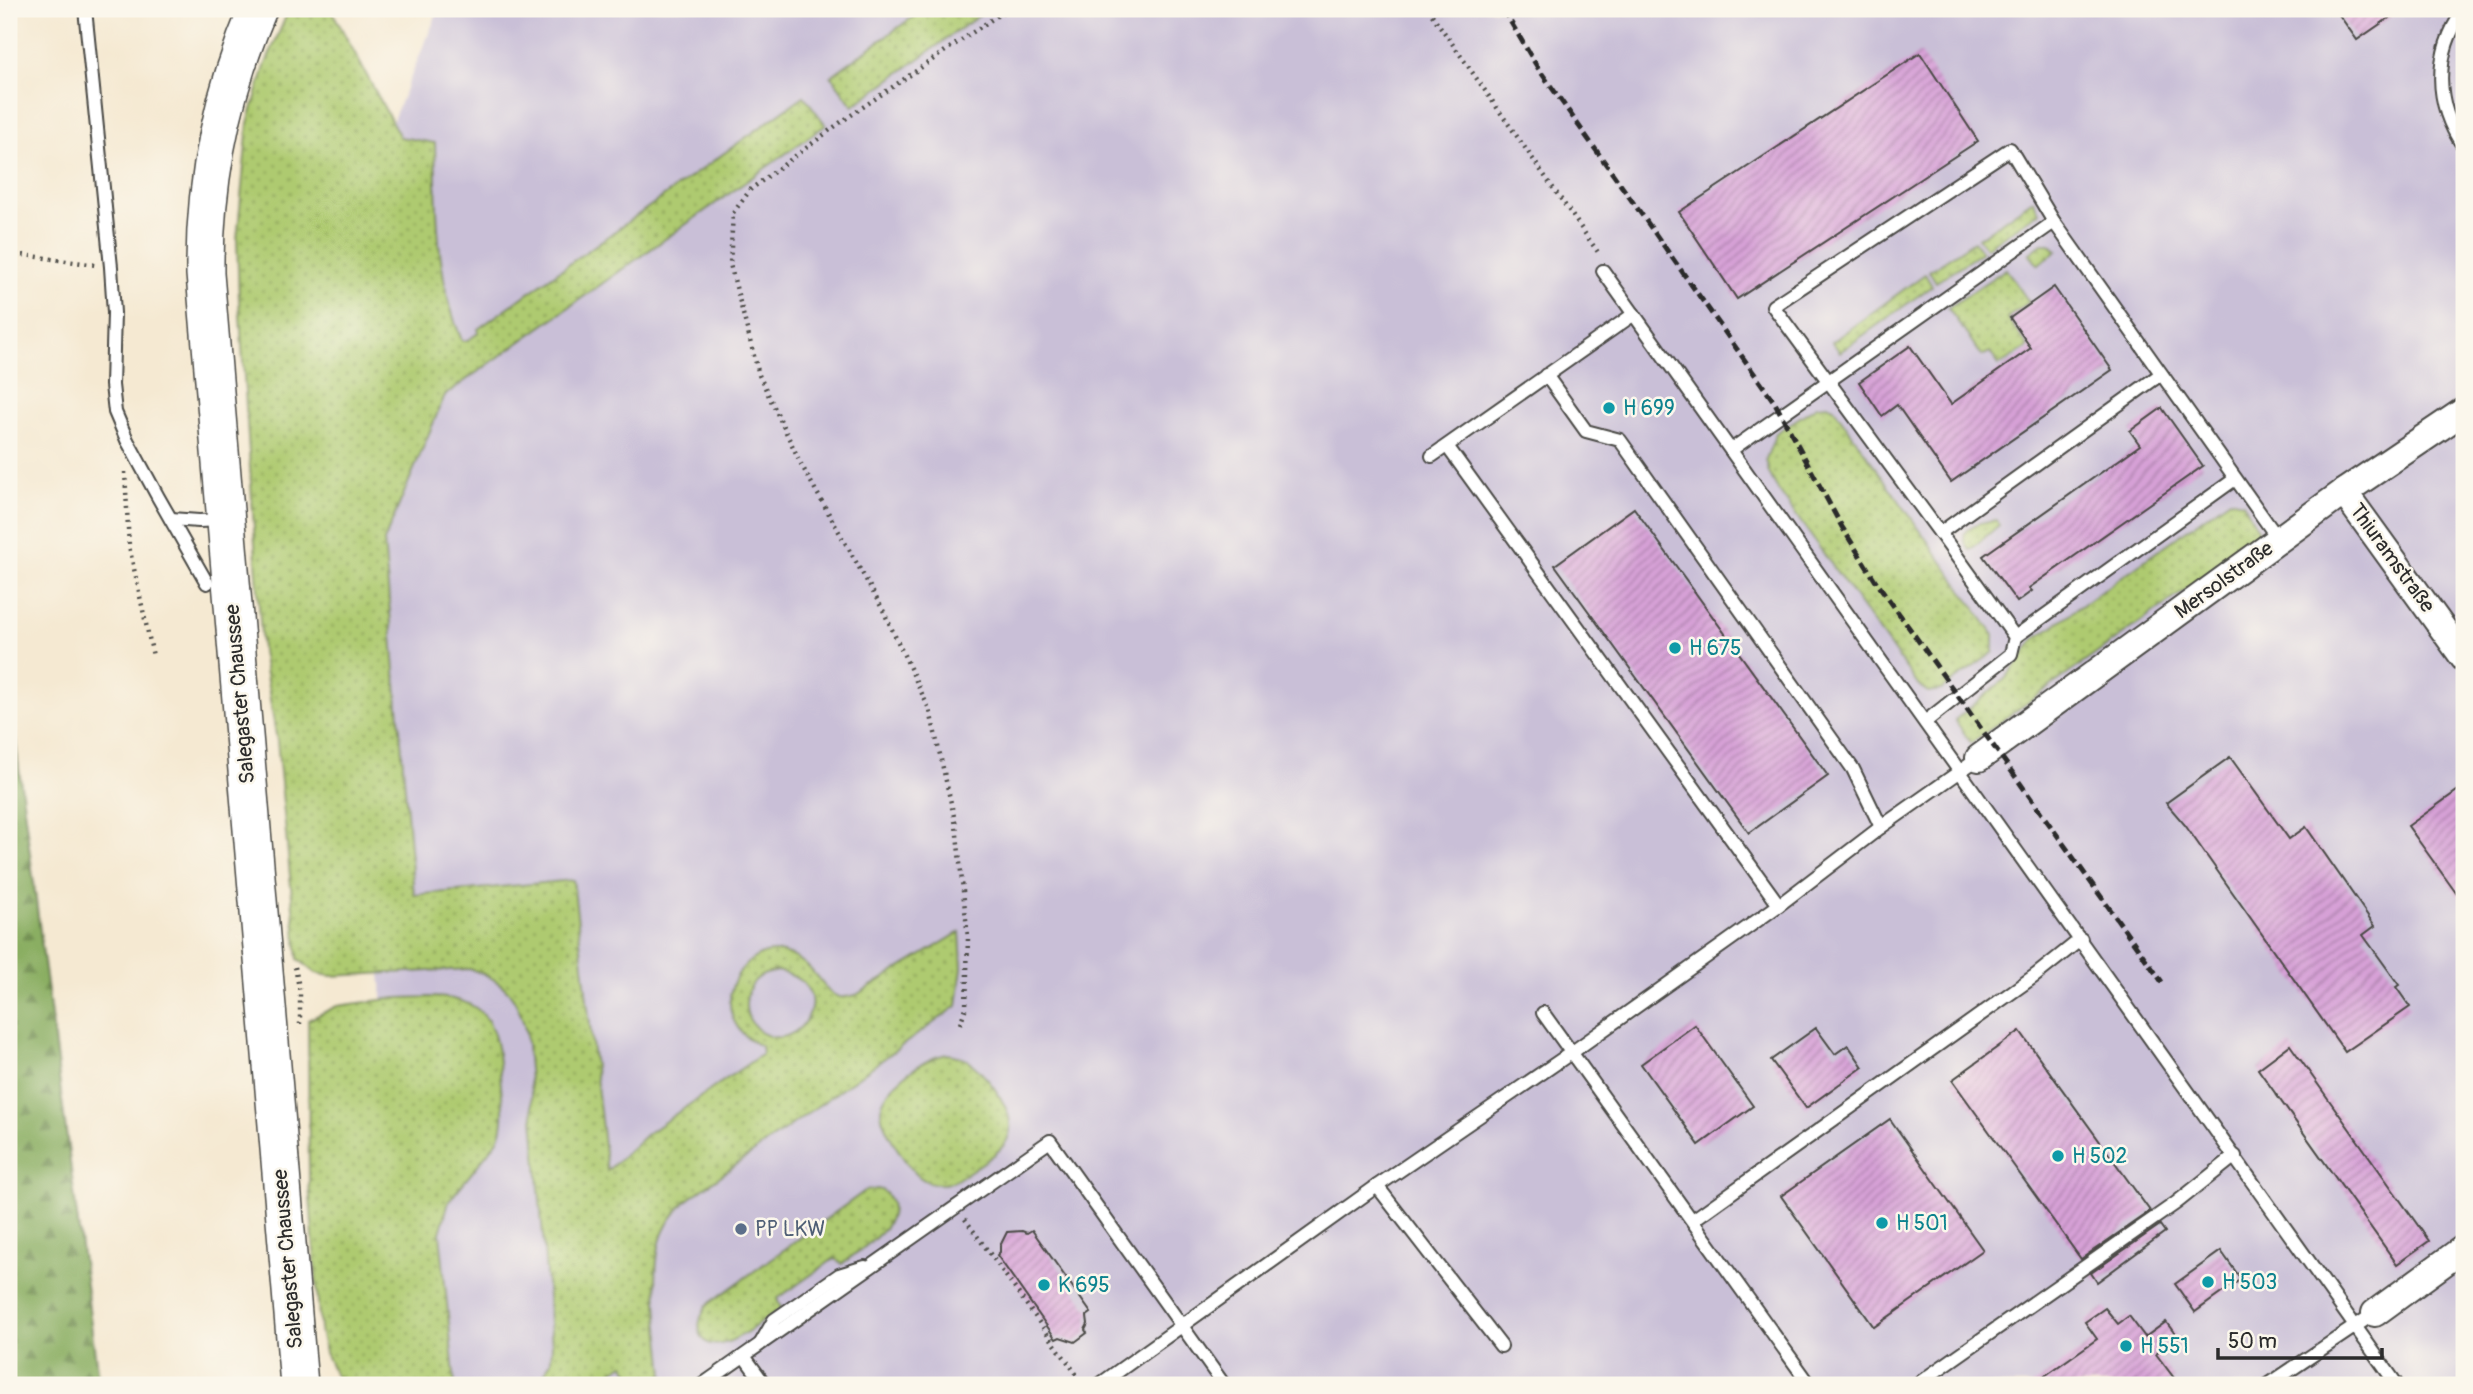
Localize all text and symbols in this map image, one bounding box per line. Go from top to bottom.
place label: H 699 [1623,395,1675,422]
marker: H 699 [1601,400,1617,416]
street label: Thiuramstraße [2343,498,2441,618]
street label: Mersolstraße [2169,535,2279,625]
street label: Salegaster Chaussee [219,602,261,785]
place label: H 675 [1689,635,1741,662]
marker: H 675 [1667,640,1683,656]
place label: H 502 [2072,1143,2127,1170]
marker: H 502 [2050,1148,2066,1164]
street label: Salegaster Chaussee [267,1167,309,1350]
place label: H 501 [1896,1210,1948,1237]
marker: H 501 [1874,1215,1890,1231]
place label: PP LKW [755,1216,825,1243]
marker: PP LKW [733,1221,749,1237]
place label: H 503 [2222,1269,2277,1296]
place label: K 695 [1058,1272,1110,1299]
marker: H 503 [2200,1274,2216,1290]
marker: K 695 [1036,1277,1052,1293]
scale bar [2218,1317,2382,1361]
text: 50 m [2228,1328,2277,1355]
place label: H 551 [2140,1333,2189,1360]
marker: H 551 [2118,1338,2134,1354]

